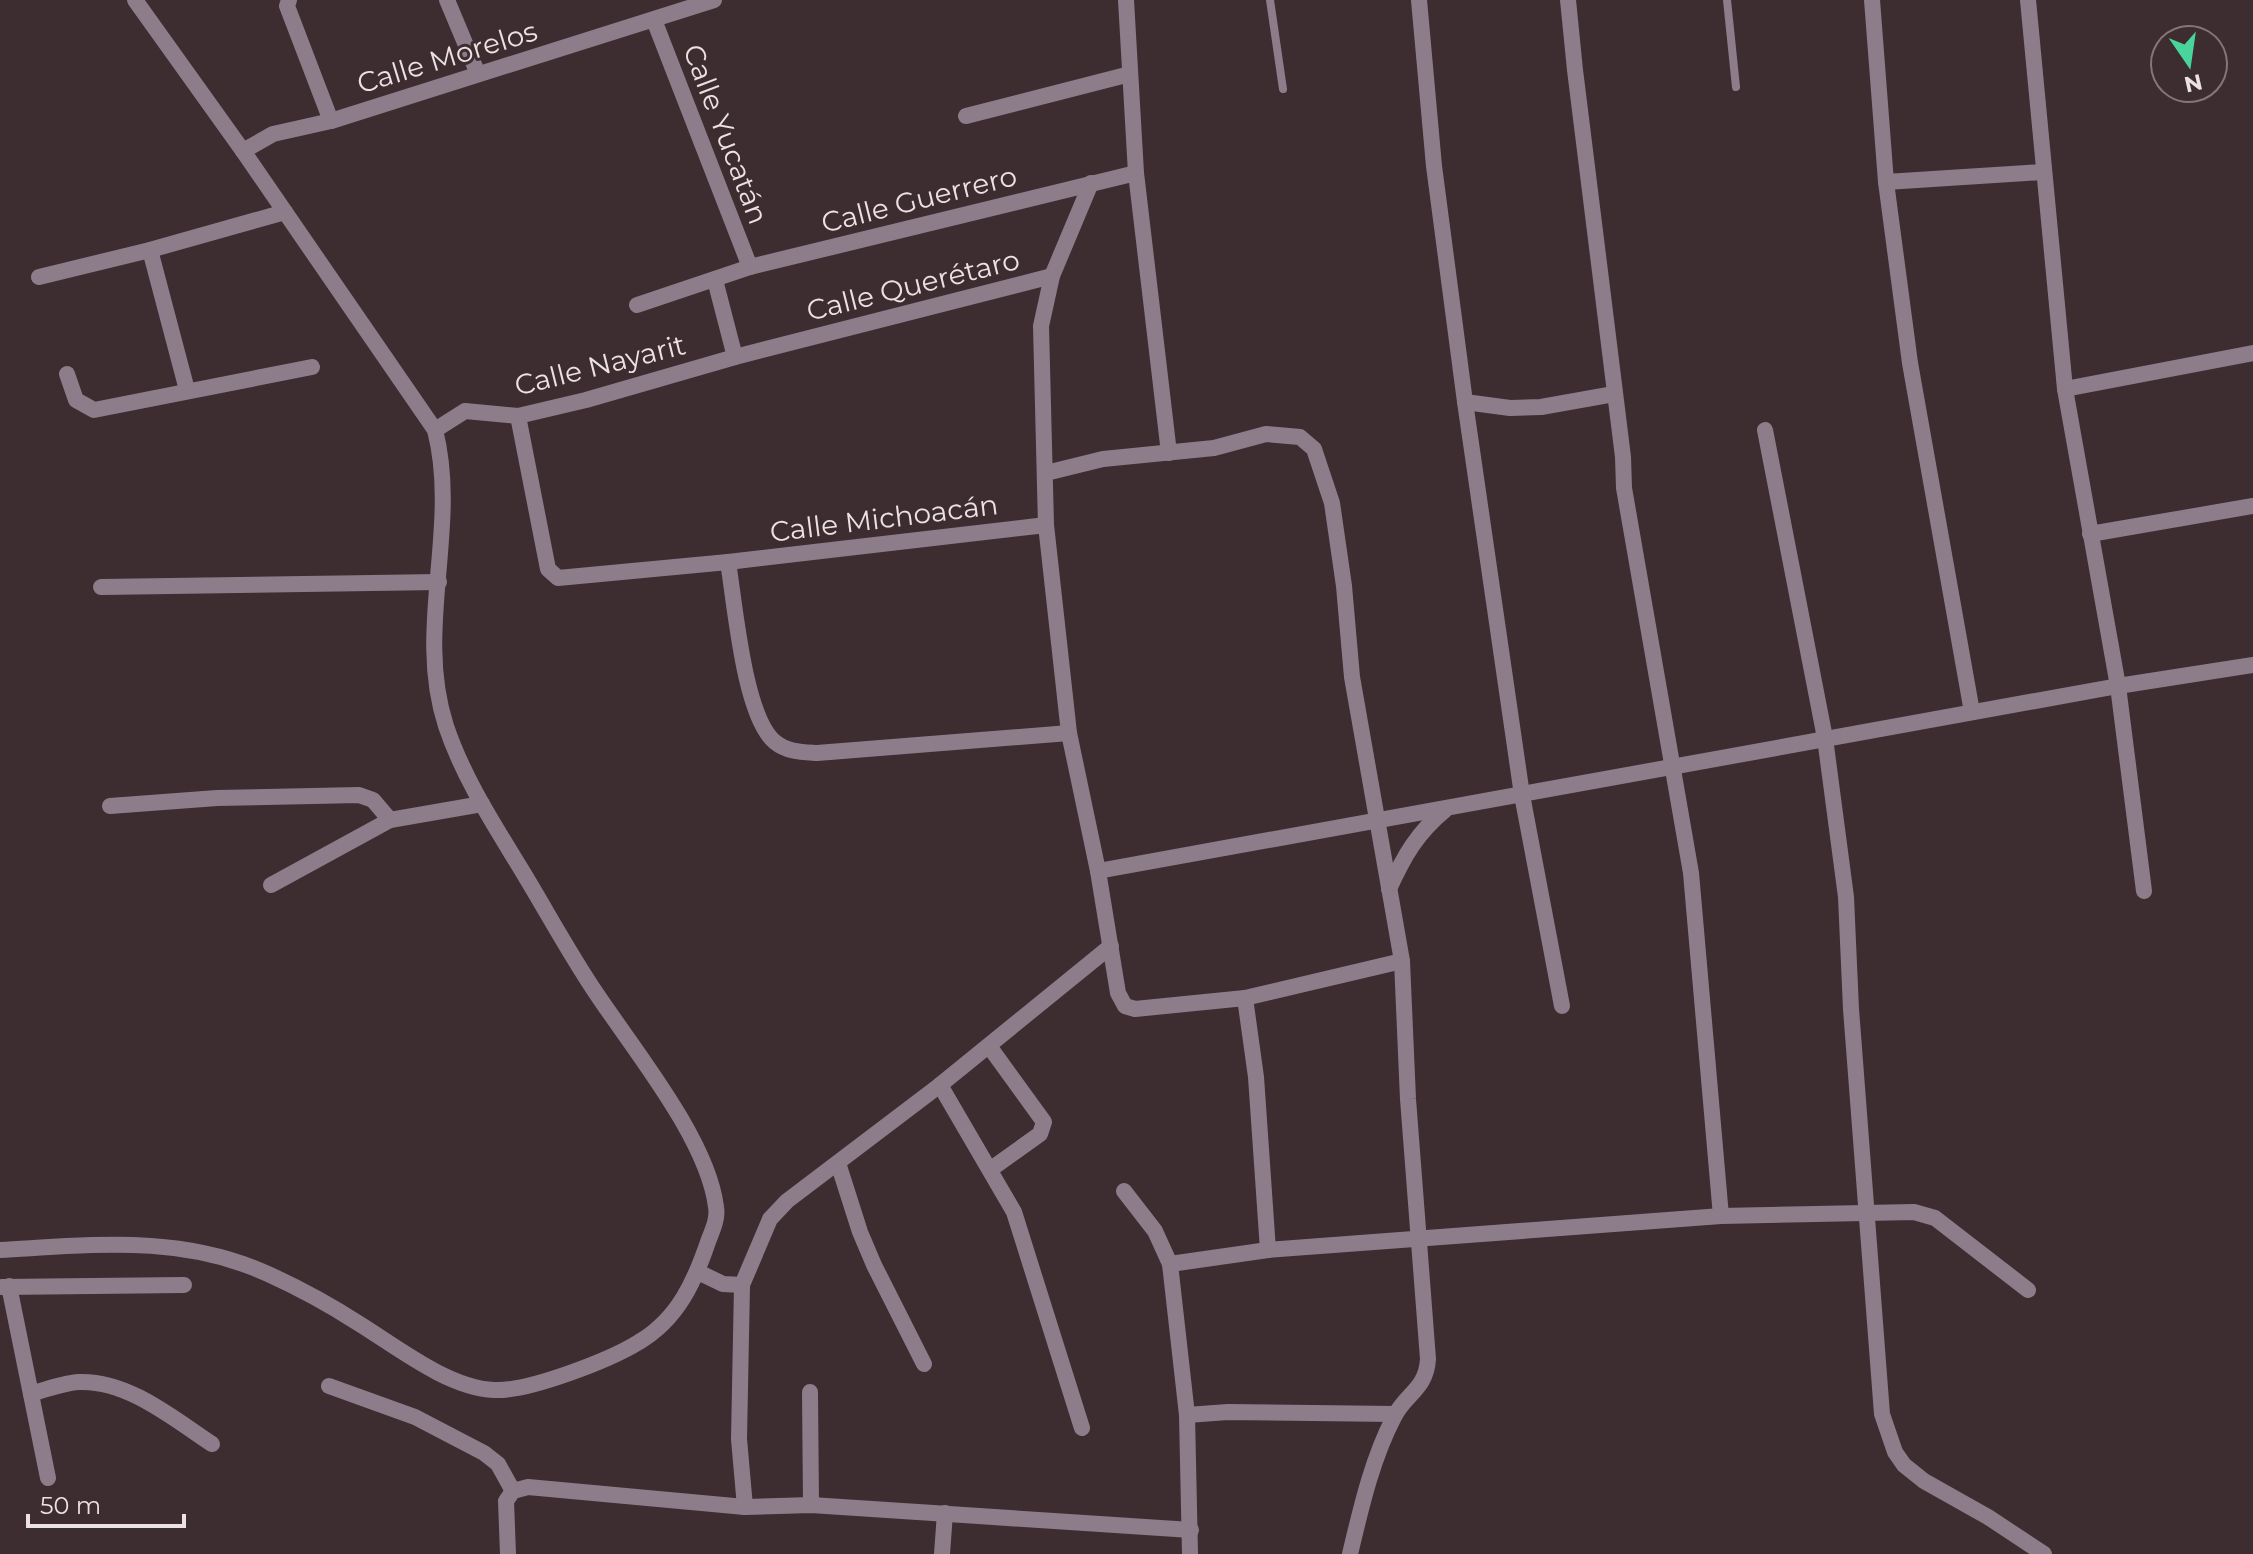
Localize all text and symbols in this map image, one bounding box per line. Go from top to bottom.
street label: Calle Morelos [353,14,541,100]
north arrow [2149,24,2229,104]
street label: Calle Yucatán [676,39,776,229]
text: N [2182,68,2205,98]
street label: Calle Guerrero [818,158,1020,240]
street label: Calle Querétaro [803,242,1023,328]
street label: Calle Nayarit [511,327,689,403]
street label: Calle Michoacán [768,487,1000,549]
scale bar [28,1478,184,1528]
text: 50 m [40,1491,101,1520]

